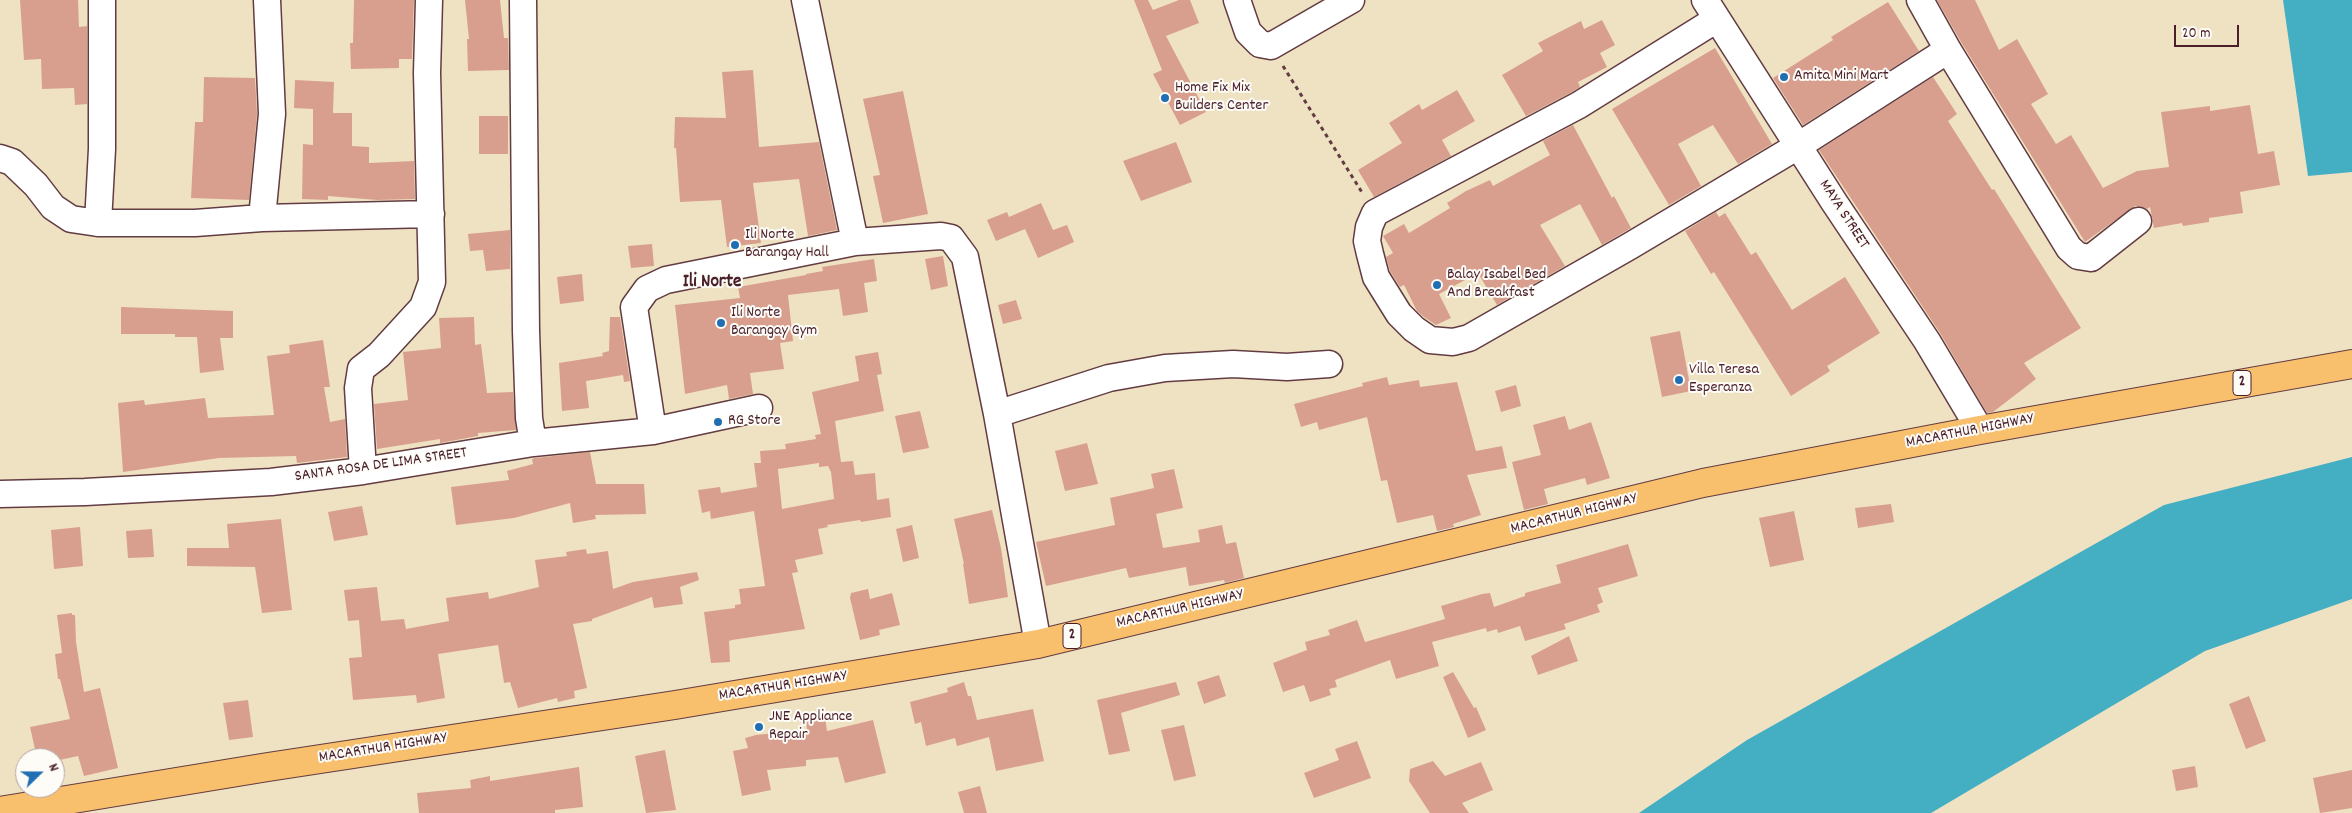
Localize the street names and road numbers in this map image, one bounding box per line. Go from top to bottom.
street label: MAYA STREET [1814,177,1872,253]
road number: 2 [2233,370,2251,396]
street label: MACARTHUR HIGHWAY [1905,410,2035,454]
street label: SANTA ROSA DE LIMA STREET [294,444,468,488]
street label: MACARTHUR HIGHWAY [1509,490,1639,540]
street label: MACARTHUR HIGHWAY [1115,586,1245,634]
road number: 2 [1063,624,1081,648]
street label: MACARTHUR HIGHWAY [718,667,848,707]
street label: MACARTHUR HIGHWAY [318,729,448,769]

